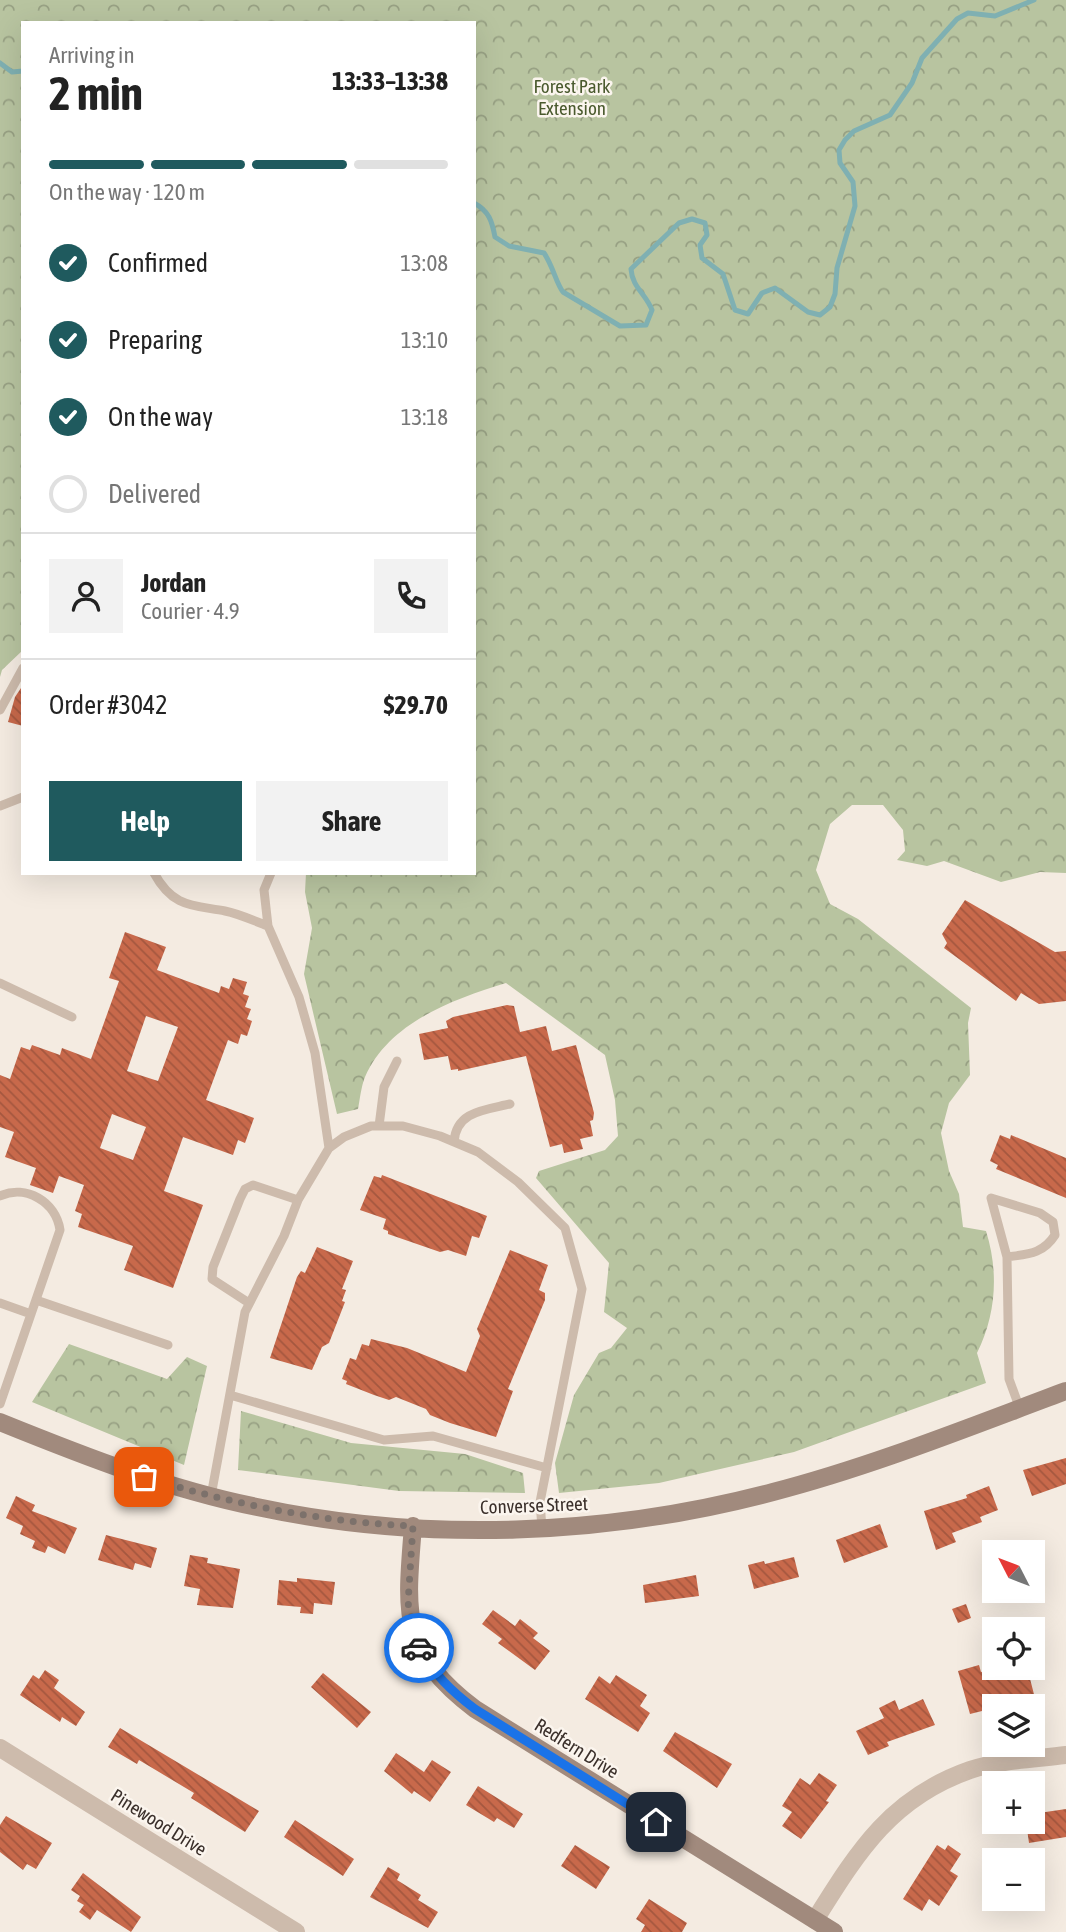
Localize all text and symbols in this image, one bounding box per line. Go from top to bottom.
text: Arriving in [49,42,135,68]
text: 13:33–13:38 [332,66,448,96]
text: 2 min [49,67,143,120]
park label: Forest Park Extension [534,75,611,119]
text: On the way · 120 m [49,179,205,205]
icon: check [49,244,87,282]
text: Confirmed [108,248,208,278]
text: 13:08 [400,250,448,276]
icon: check [49,321,87,359]
text: Preparing [108,325,202,355]
text: 13:10 [401,327,448,353]
icon: check [49,398,87,436]
text: On the way [108,402,213,432]
text: 13:18 [401,404,448,430]
text: Delivered [108,479,201,509]
button: person [49,559,123,633]
button: phone [374,559,448,633]
text: Jordan [141,568,206,598]
text: Courier · 4.9 [141,598,240,624]
text: Order #3042 [49,690,168,720]
text: $29.70 [384,690,448,720]
button: Help [49,781,242,861]
button: Share [256,781,448,861]
pin [114,1447,174,1507]
icon: bag [125,1458,163,1496]
street label: Converse Street [480,1492,588,1518]
north arrow [982,1540,1045,1603]
map controls [982,1540,1045,1911]
courier [384,1613,454,1683]
button: locate [982,1617,1045,1680]
icon: car [400,1629,438,1667]
button: layers [982,1694,1045,1757]
street label: Redfern Drive [531,1713,623,1783]
button: + [982,1771,1045,1834]
street label: Pinewood Drive [107,1784,211,1860]
pin [626,1792,686,1852]
icon: home [637,1803,675,1841]
button: − [982,1848,1045,1911]

